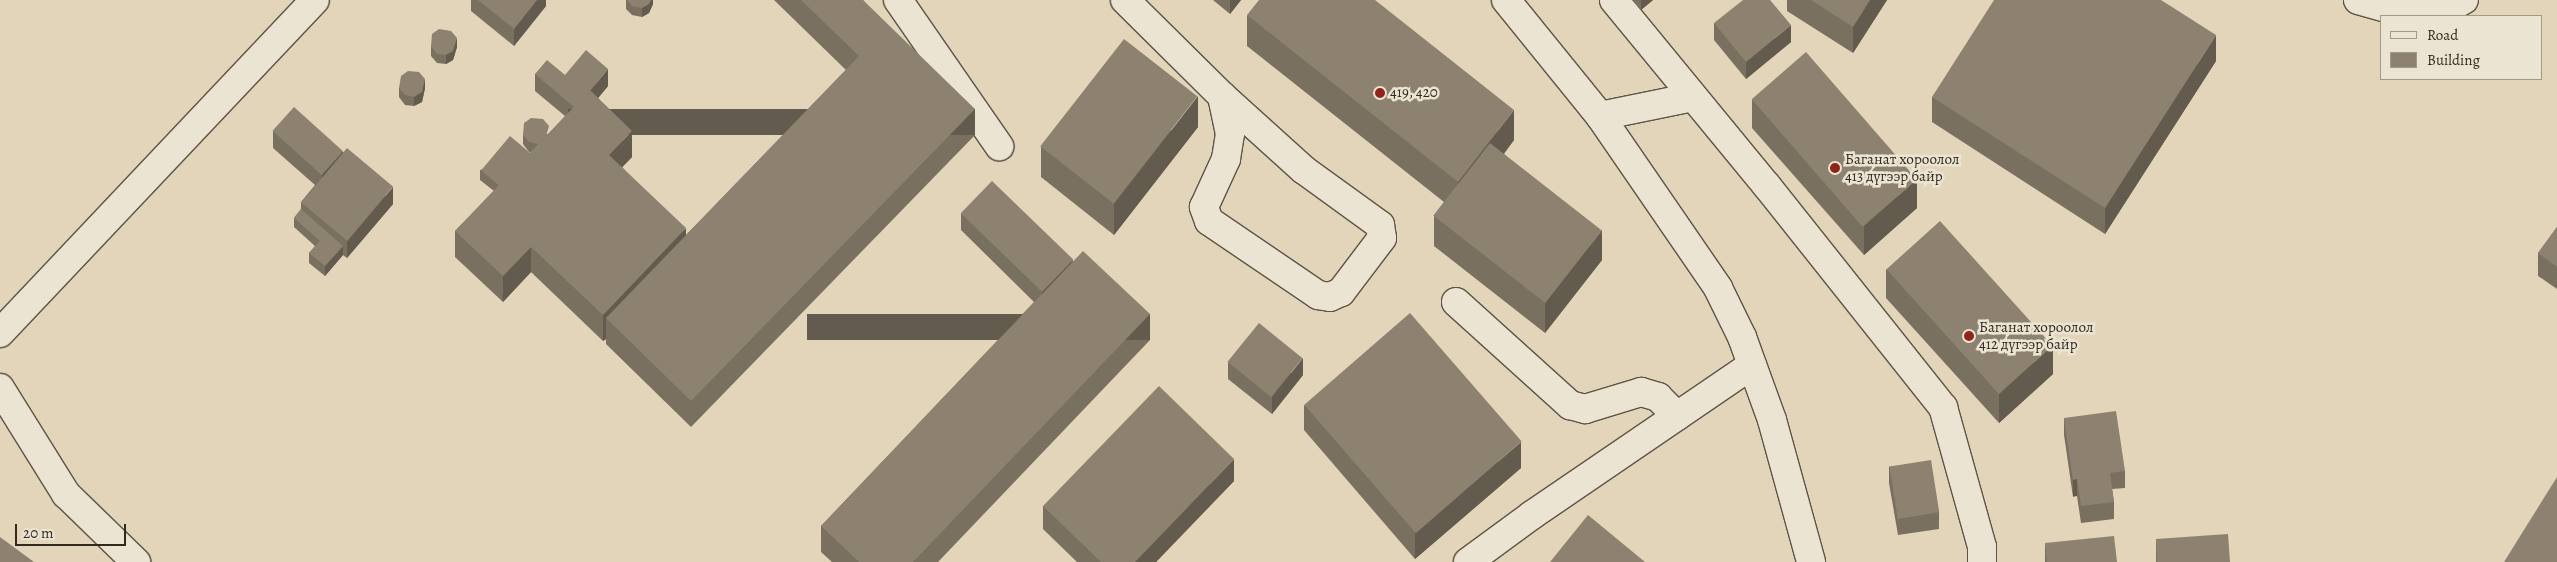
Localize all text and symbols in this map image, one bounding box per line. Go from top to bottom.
legend [2380,15,2542,80]
text: Road [2427,25,2458,45]
text: Building [2427,50,2480,70]
place label: 419, 420 [1390,84,1438,102]
marker: 419, 420 [1374,87,1386,99]
place label: Баганат хороолол 413 дүгээр байр [1845,150,1960,185]
marker: Баганат хороолол 413 дүгээр байр [1829,162,1841,174]
place label: Баганат хороолол 412 дүгээр байр [1979,318,2094,353]
marker: Баганат хороолол 412 дүгээр байр [1963,330,1975,342]
scale bar [18,514,129,546]
text: 20 m [23,523,54,543]

